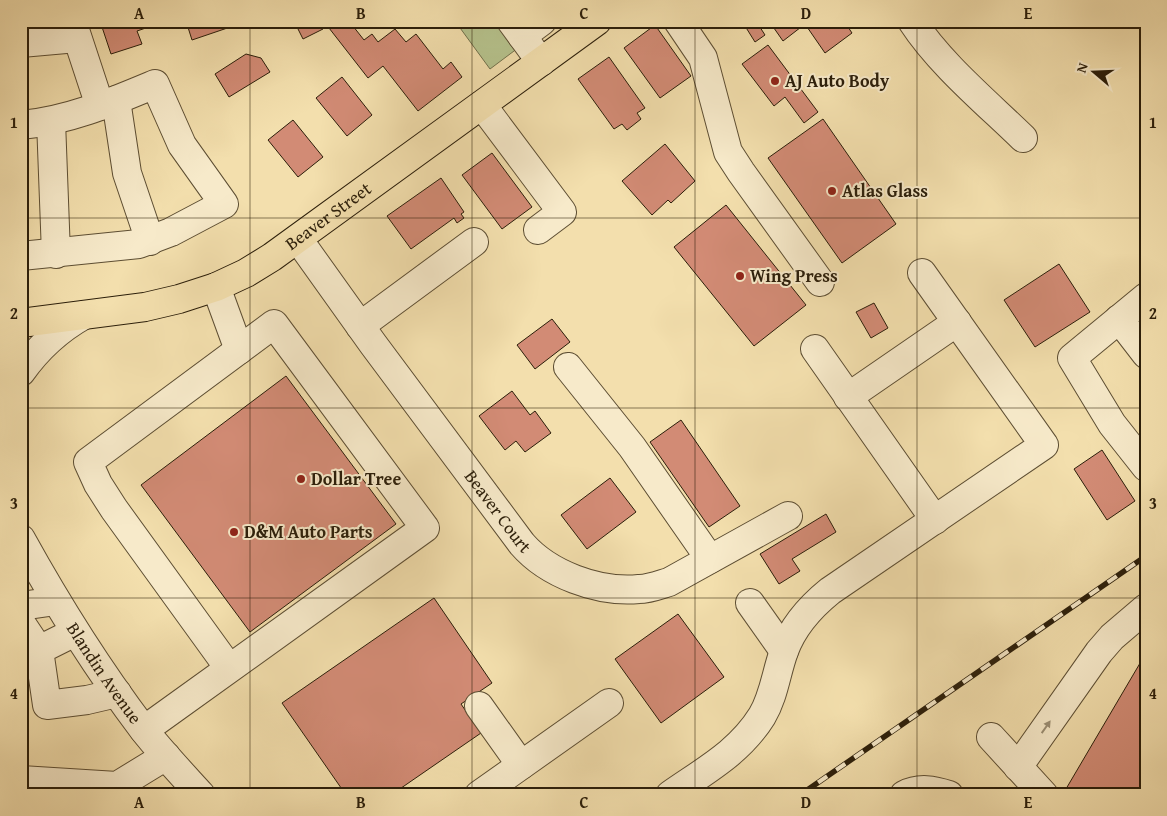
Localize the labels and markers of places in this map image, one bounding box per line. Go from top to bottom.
place label: AJ Auto Body [785,67,890,94]
marker: AJ Auto Body [769,75,781,87]
place label: Atlas Glass [842,177,928,204]
marker: Atlas Glass [826,185,838,197]
place label: Wing Press [750,262,838,289]
marker: Wing Press [734,270,746,282]
place label: Dollar Tree [311,465,401,492]
marker: Dollar Tree [295,473,307,485]
place label: D&M Auto Parts [244,518,373,545]
marker: D&M Auto Parts [228,526,240,538]

